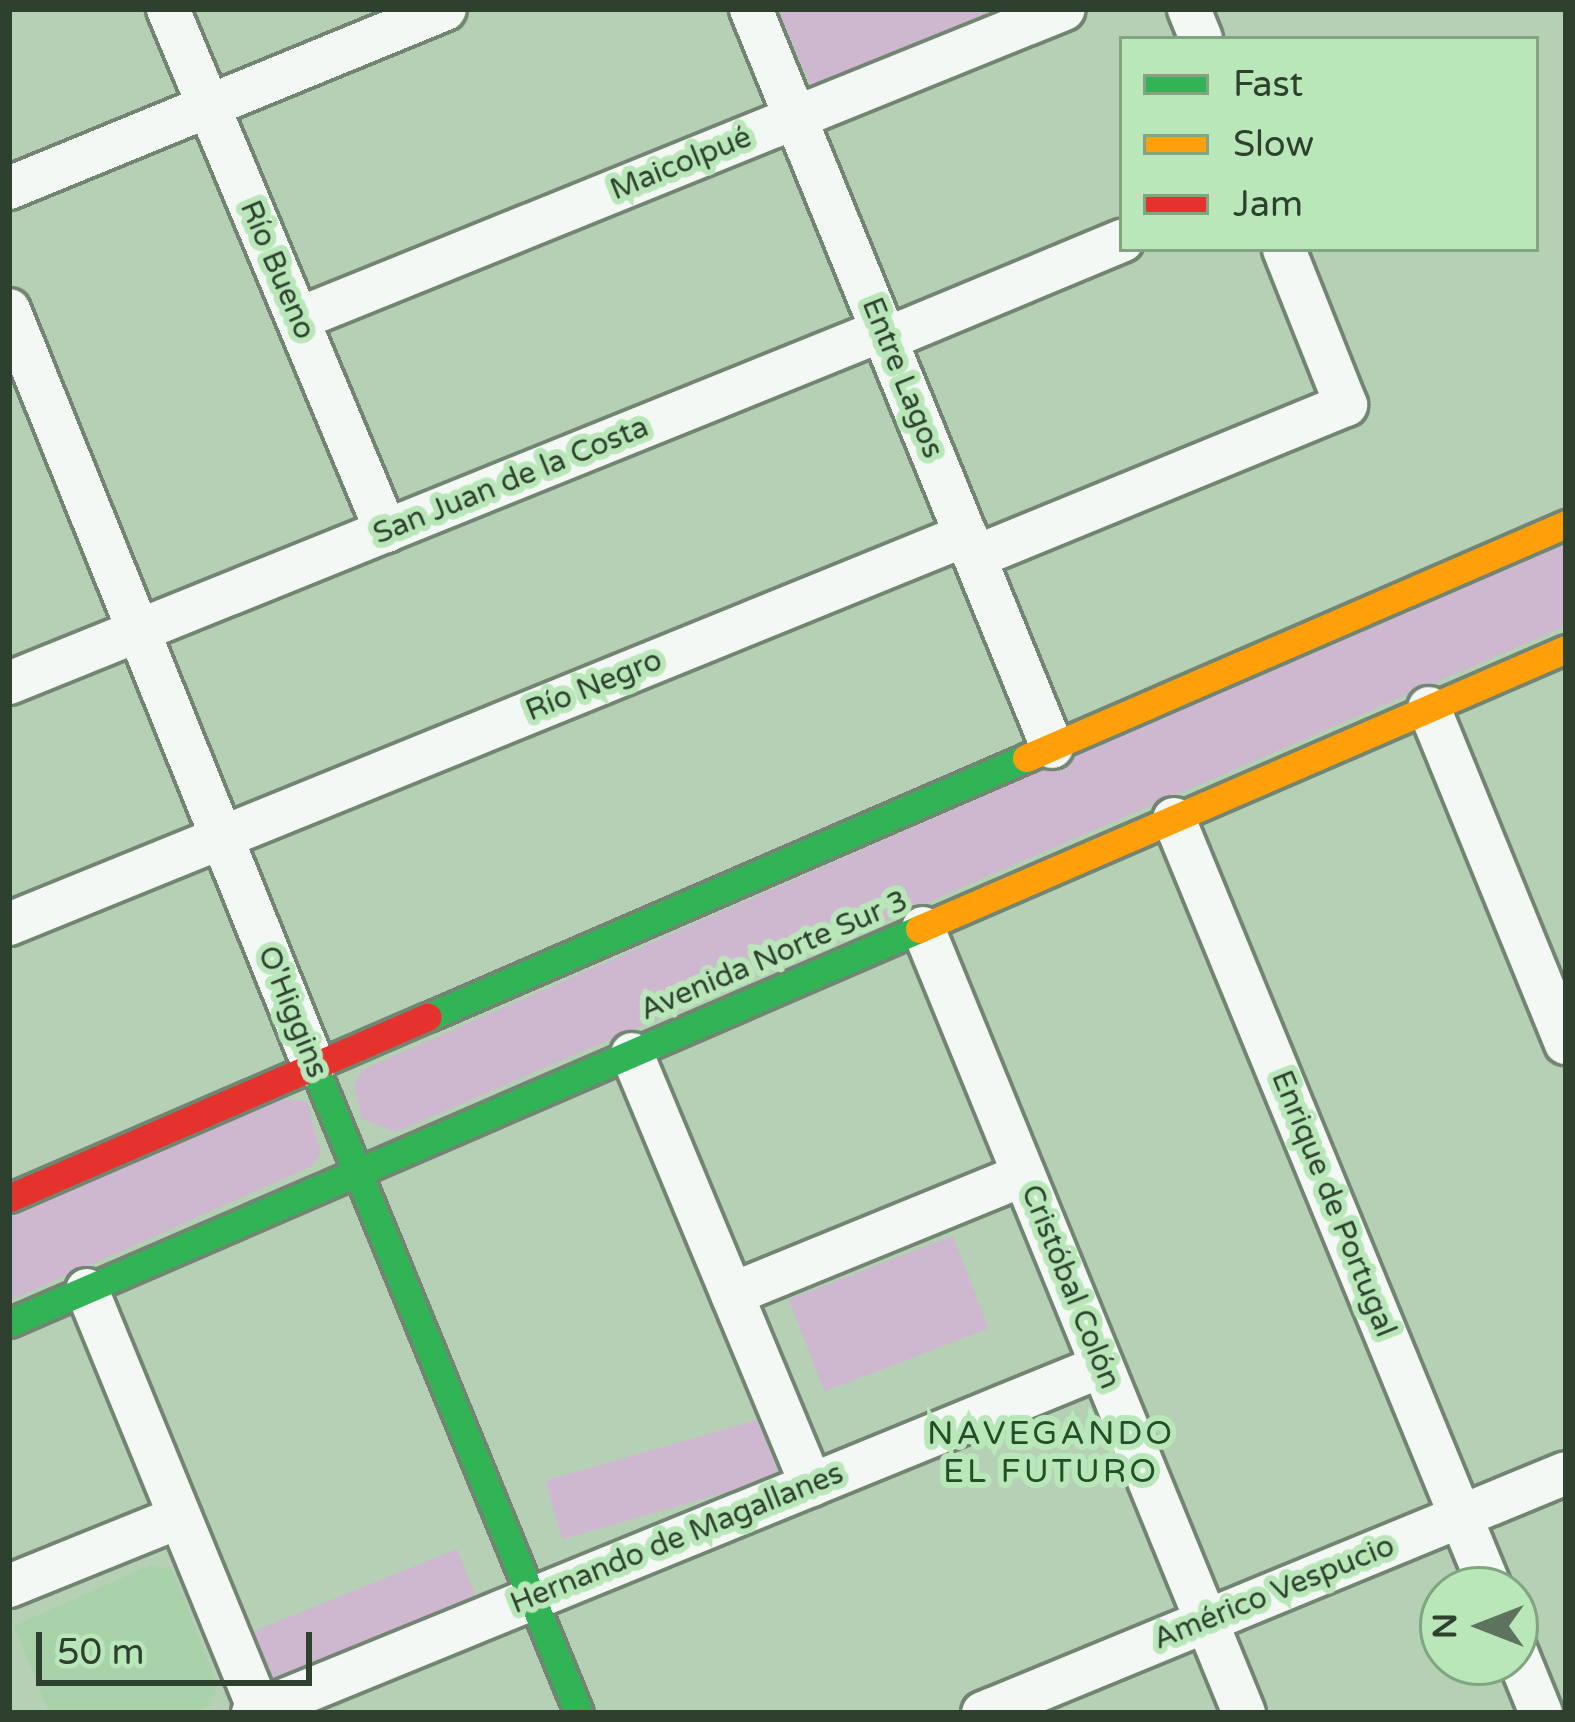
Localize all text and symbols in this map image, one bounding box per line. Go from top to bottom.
legend [1119,36,1539,252]
text: Fast [1233,63,1303,106]
street label: Maicolpué [605,119,757,209]
text: Slow [1233,123,1314,166]
text: Jam [1233,183,1303,226]
street label: Río Bueno [232,195,322,345]
street label: Entre Lagos [854,293,950,463]
street label: San Juan de la Costa [368,409,654,553]
street label: Río Negro [521,642,667,730]
street label: Avenida Norte Sur 3 [635,883,913,1029]
street label: O'Higgins [249,941,335,1083]
street label: Enrique de Portugal [1263,1065,1403,1343]
street label: Cristóbal Colón [1013,1180,1127,1394]
district label: NAVEGANDO EL FUTURO [927,1414,1175,1492]
street label: Hernando de Magallanes [505,1456,849,1622]
street label: Américo Vespucio [1148,1528,1400,1658]
north arrow [1419,1566,1539,1686]
scale bar [42,1608,318,1682]
text: N [1426,1613,1465,1639]
text: 50 m [57,1631,145,1674]

